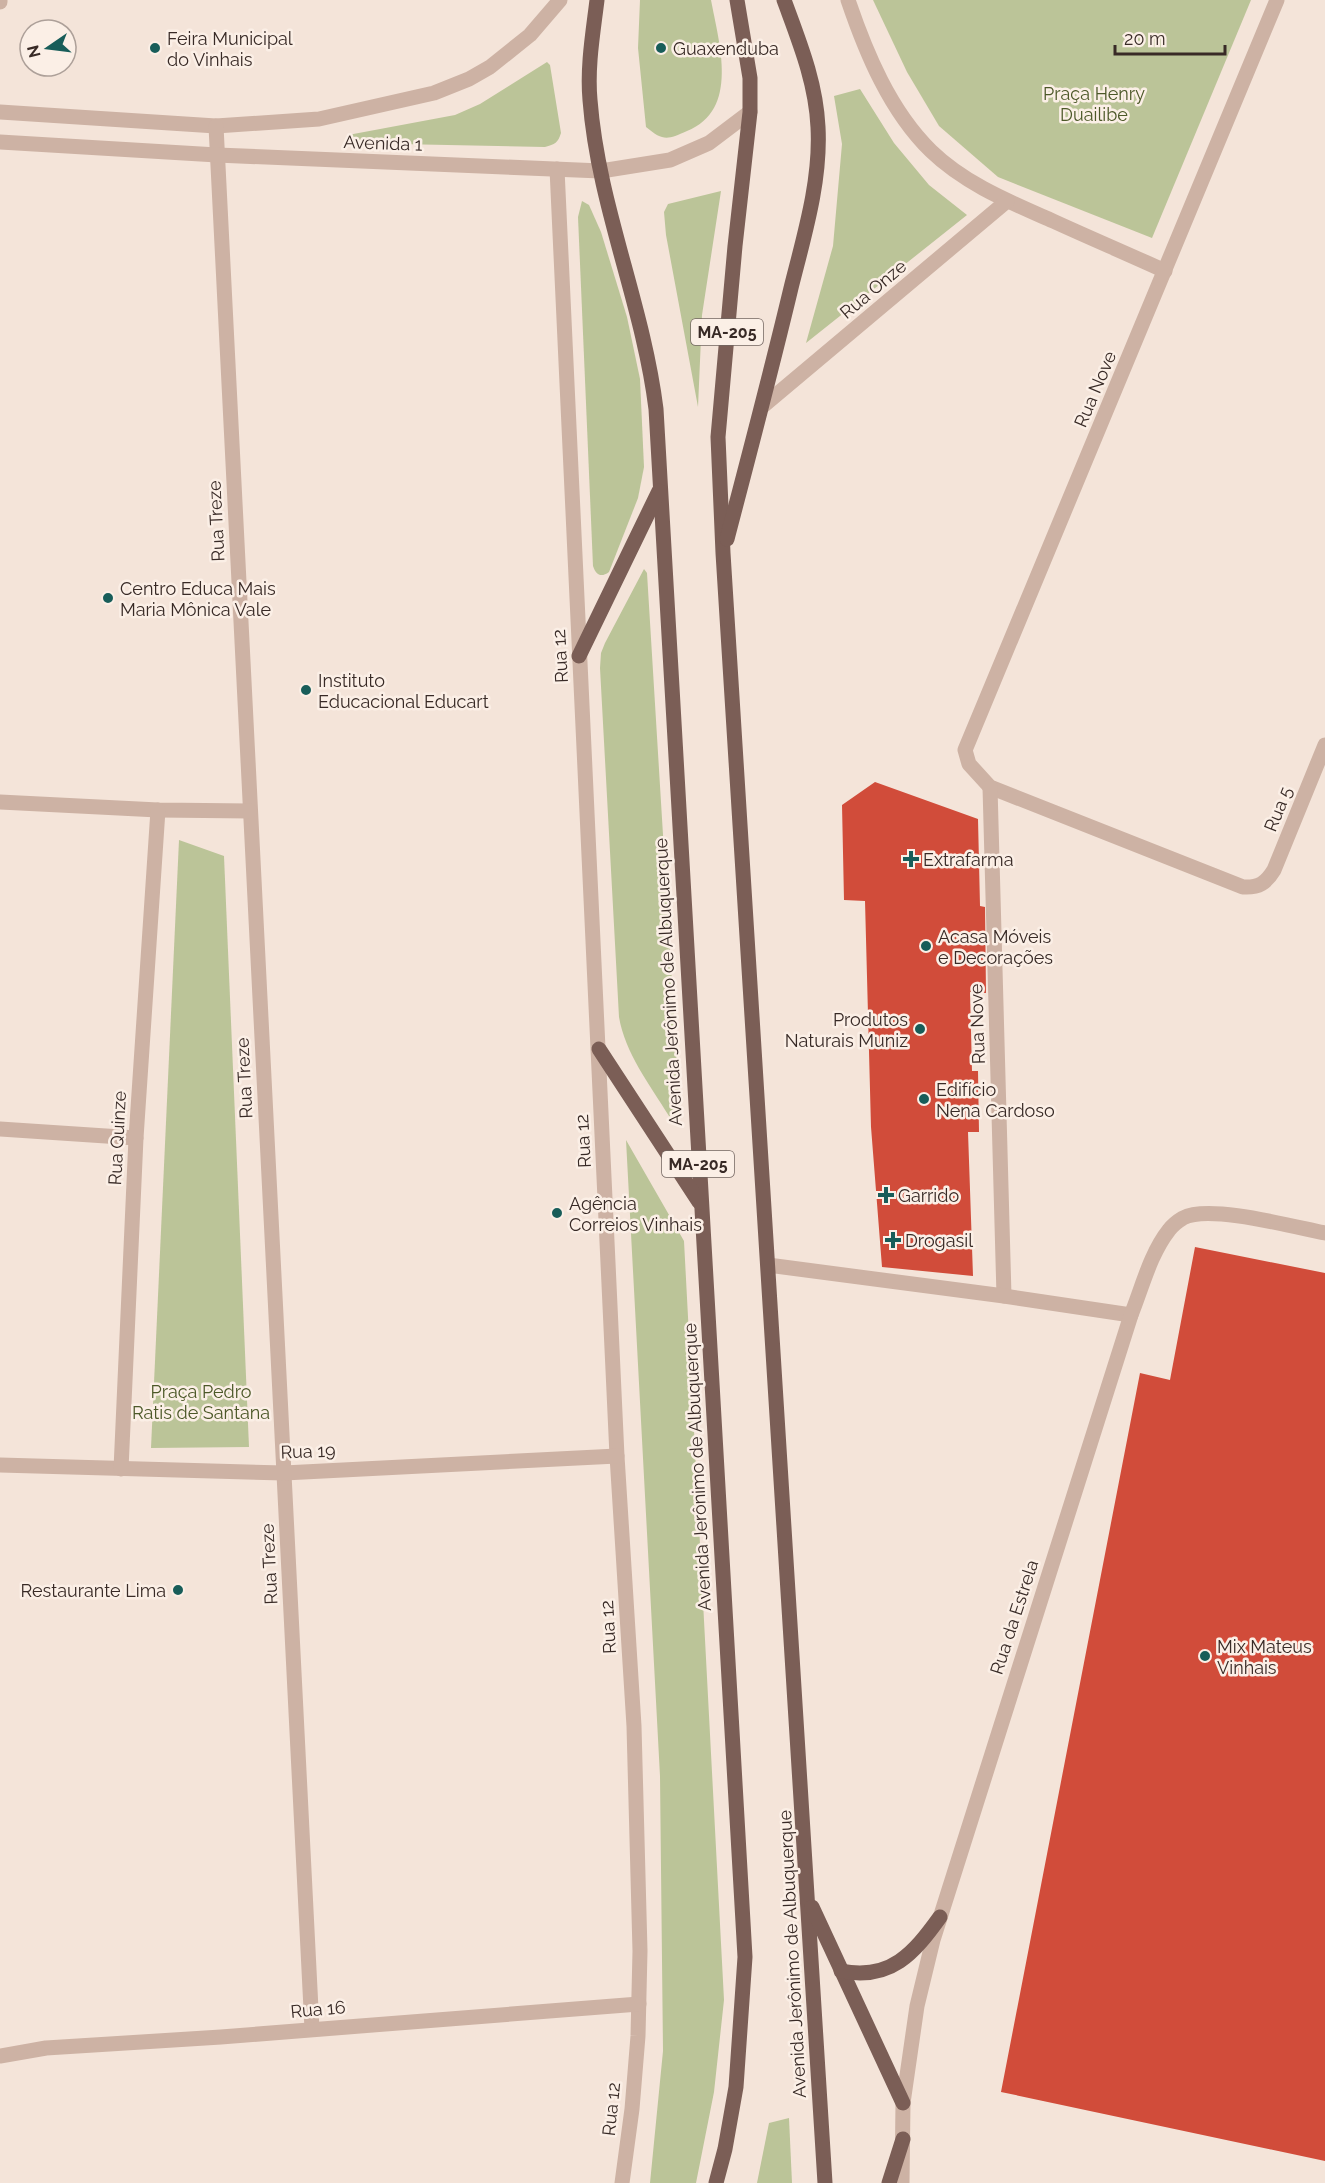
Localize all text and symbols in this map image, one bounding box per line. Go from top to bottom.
north arrow [18,18,78,78]
scale bar [1115,18,1224,56]
place label: Feira Municipal do Vinhais [167,28,293,70]
text: 20 m [1124,28,1166,49]
place label: Guaxenduba [673,38,779,59]
marker: Feira Municipal do Vinhais [148,41,162,55]
marker: Guaxenduba [654,41,668,55]
text: N [23,43,45,60]
park label: Praça Henry Duailibe [1043,83,1145,125]
street label: Avenida 1 [343,131,423,155]
street label: Rua Onze [836,255,911,323]
road number: MA-205 [691,319,763,345]
street label: Rua Nove [1070,347,1121,430]
street label: Rua Treze [203,479,229,562]
place label: Centro Educa Mais Maria Mônica Vale [120,578,276,620]
marker: Centro Educa Mais Maria Mônica Vale [101,591,115,605]
street label: Rua 12 [548,629,572,683]
place label: Instituto Educacional Educart [318,670,489,712]
marker: Instituto Educacional Educart [299,683,313,697]
street label: Rua 5 [1260,783,1297,835]
street label: Avenida Jerônimo de Albuquerque [650,837,686,1127]
place label: Extrafarma [923,849,1013,870]
marker: Extrafarma [904,852,918,866]
place label: Acasa Móveis e Decorações [938,926,1053,968]
marker: Acasa Móveis e Decorações [919,939,933,953]
street label: Rua Nove [965,983,989,1065]
place label: Produtos Naturais Muniz [785,1009,908,1051]
marker: Produtos Naturais Muniz [913,1022,927,1036]
street label: Rua Treze [231,1036,257,1119]
place label: Edifício Nena Cardoso [936,1079,1055,1121]
street label: Rua Quinze [104,1090,130,1186]
marker: Edifício Nena Cardoso [917,1092,931,1106]
street label: Rua 12 [571,1114,595,1168]
road number: MA-205 [662,1151,734,1177]
place label: Garrido [898,1185,959,1206]
marker: Garrido [879,1188,893,1202]
place label: Agência Correios Vinhais [569,1193,702,1235]
marker: Agência Correios Vinhais [550,1206,564,1220]
place label: Drogasil [905,1230,973,1251]
marker: Drogasil [886,1233,900,1247]
street label: Avenida Jerônimo de Albuquerque [679,1322,715,1612]
park label: Praça Pedro Ratis de Santana [132,1381,270,1423]
street label: Rua 19 [280,1440,336,1462]
street label: Rua Treze [256,1522,282,1605]
street label: Rua da Estrela [986,1557,1042,1677]
place label: Restaurante Lima [20,1580,166,1601]
marker: Restaurante Lima [171,1583,185,1597]
street label: Rua 12 [596,1600,620,1654]
place label: Mix Mateus Vinhais [1217,1636,1312,1678]
marker: Mix Mateus Vinhais [1198,1649,1212,1663]
street label: Avenida Jerônimo de Albuquerque [774,1809,810,2099]
street label: Rua 16 [290,1996,347,2022]
street label: Rua 12 [598,2081,624,2137]

